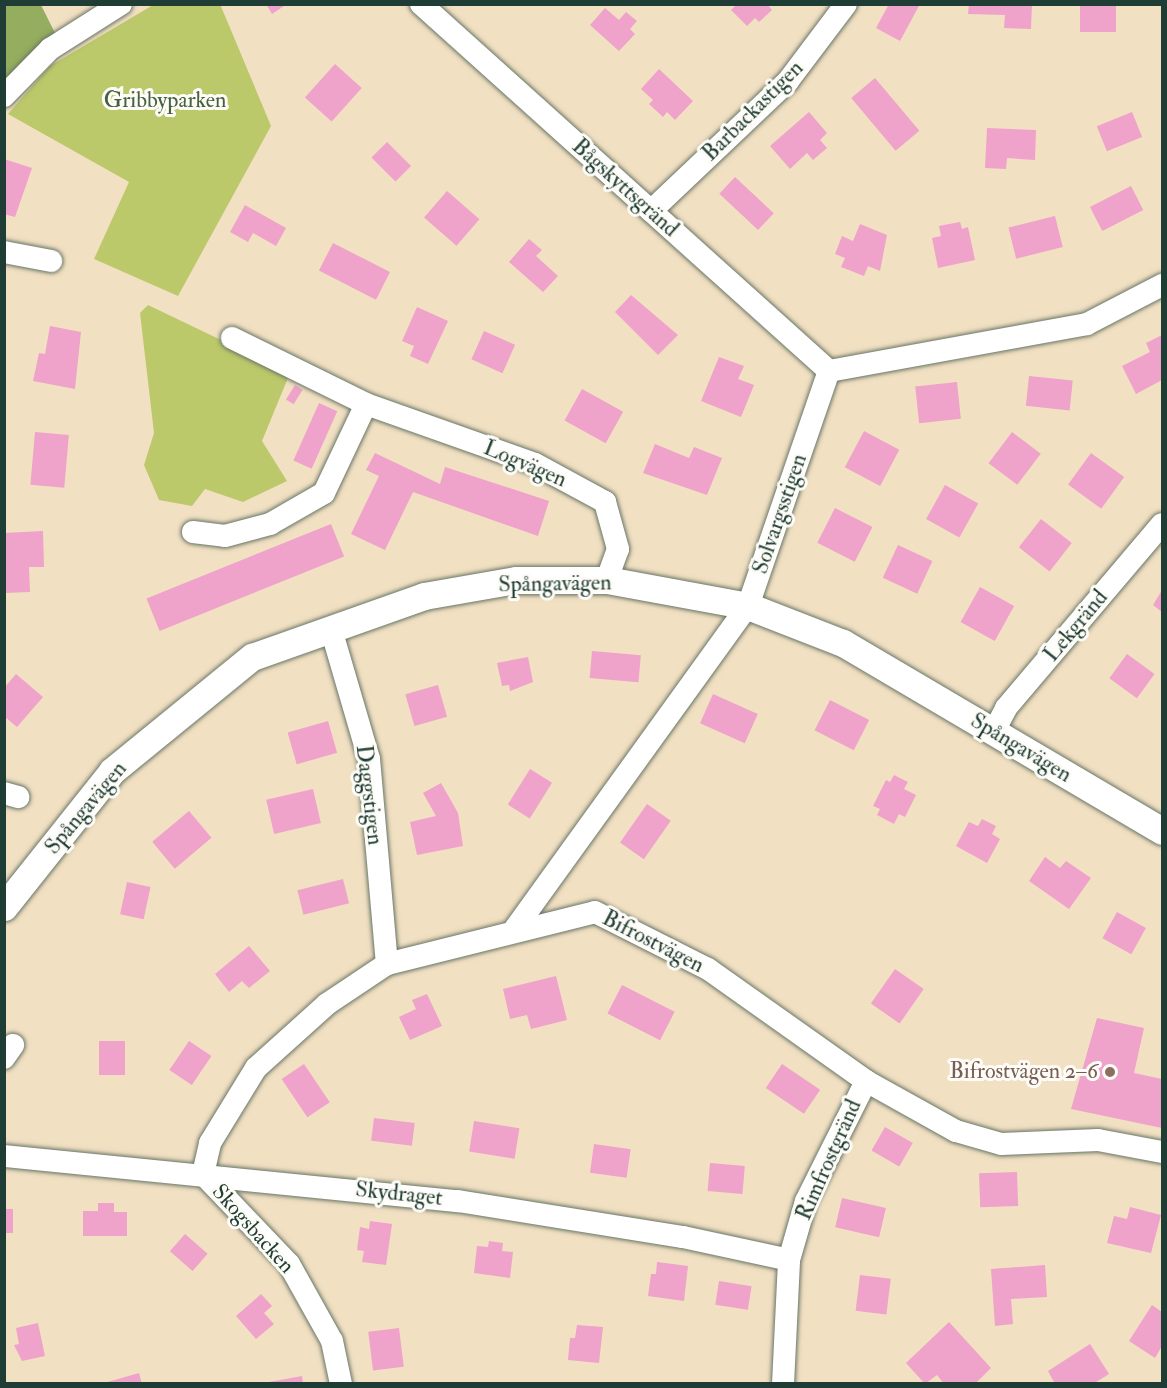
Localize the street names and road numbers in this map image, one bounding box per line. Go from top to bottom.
street label: Barbackastigen [697,55,809,167]
street label: Bågskyttsgränd [566,133,684,243]
street label: Logvägen [480,435,570,493]
street label: Solvargsstigen [747,451,813,577]
street label: Spångavägen [498,570,612,598]
street label: Lekgränd [1038,585,1114,667]
street label: Spångavägen [966,708,1076,788]
street label: Daggstigen [350,744,388,846]
street label: Spångavägen [40,756,132,860]
street label: Bifrostvägen [598,905,708,979]
street label: Rimfrostgränd [791,1096,867,1224]
street label: Skydraget [354,1176,444,1212]
street label: Skogsbacken [206,1179,300,1279]

